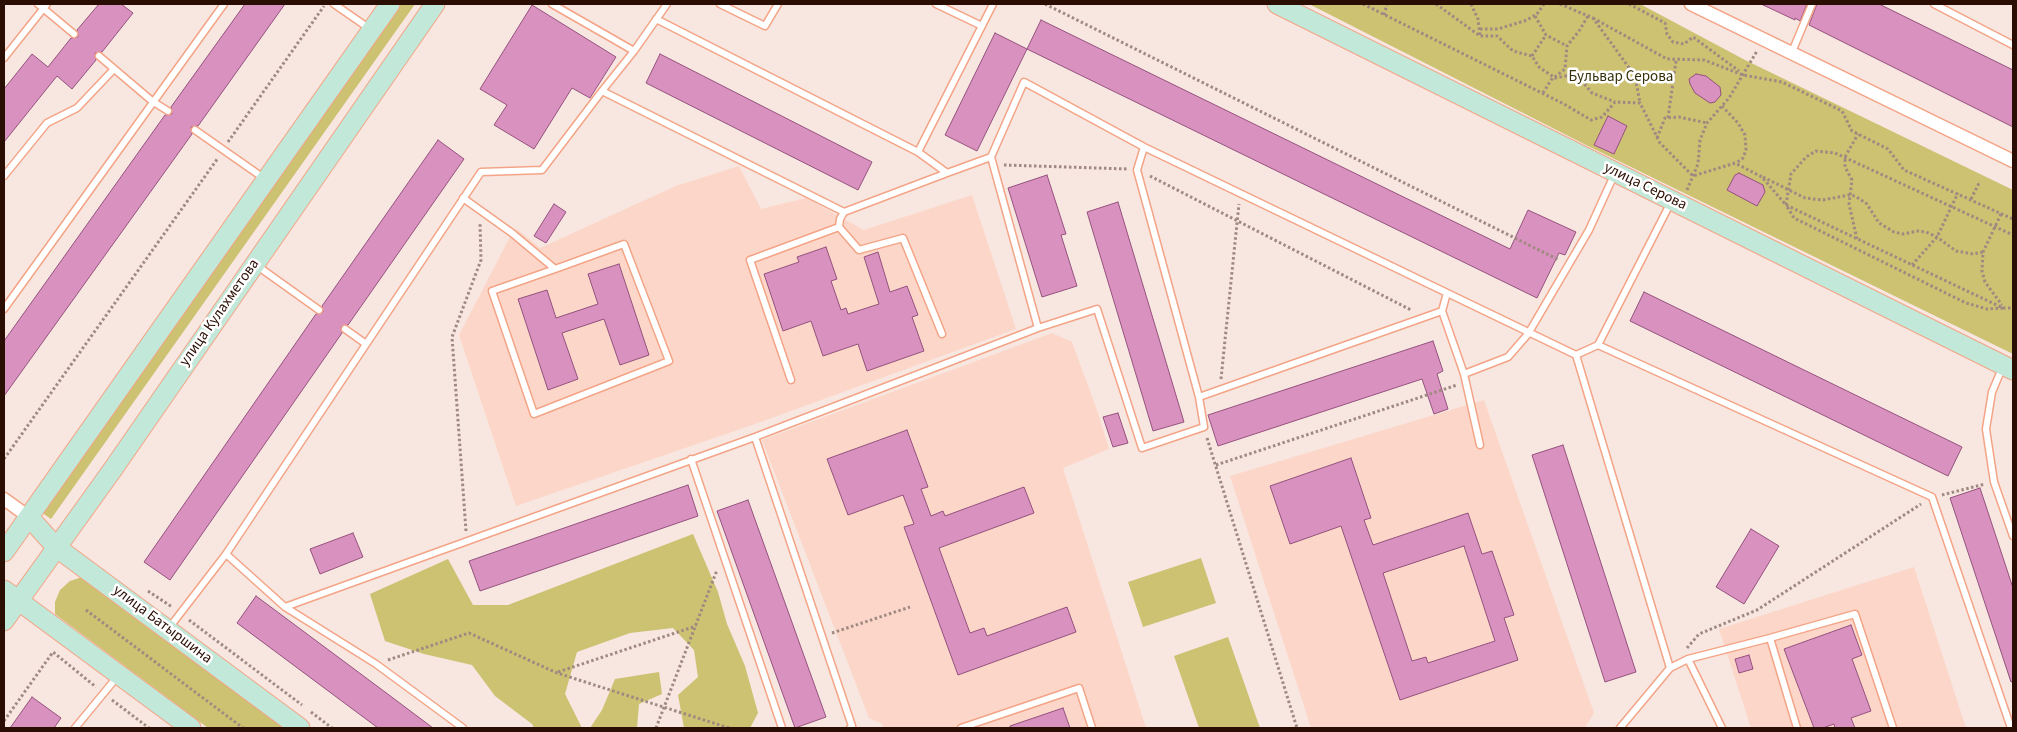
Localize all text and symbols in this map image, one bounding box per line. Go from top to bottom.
park label: Бульвар Серова [1569,69,1673,87]
street label: улица Серова [1601,159,1689,215]
street label: улица Кулахметова [176,256,264,370]
street label: улица Батыршина [109,582,215,668]

